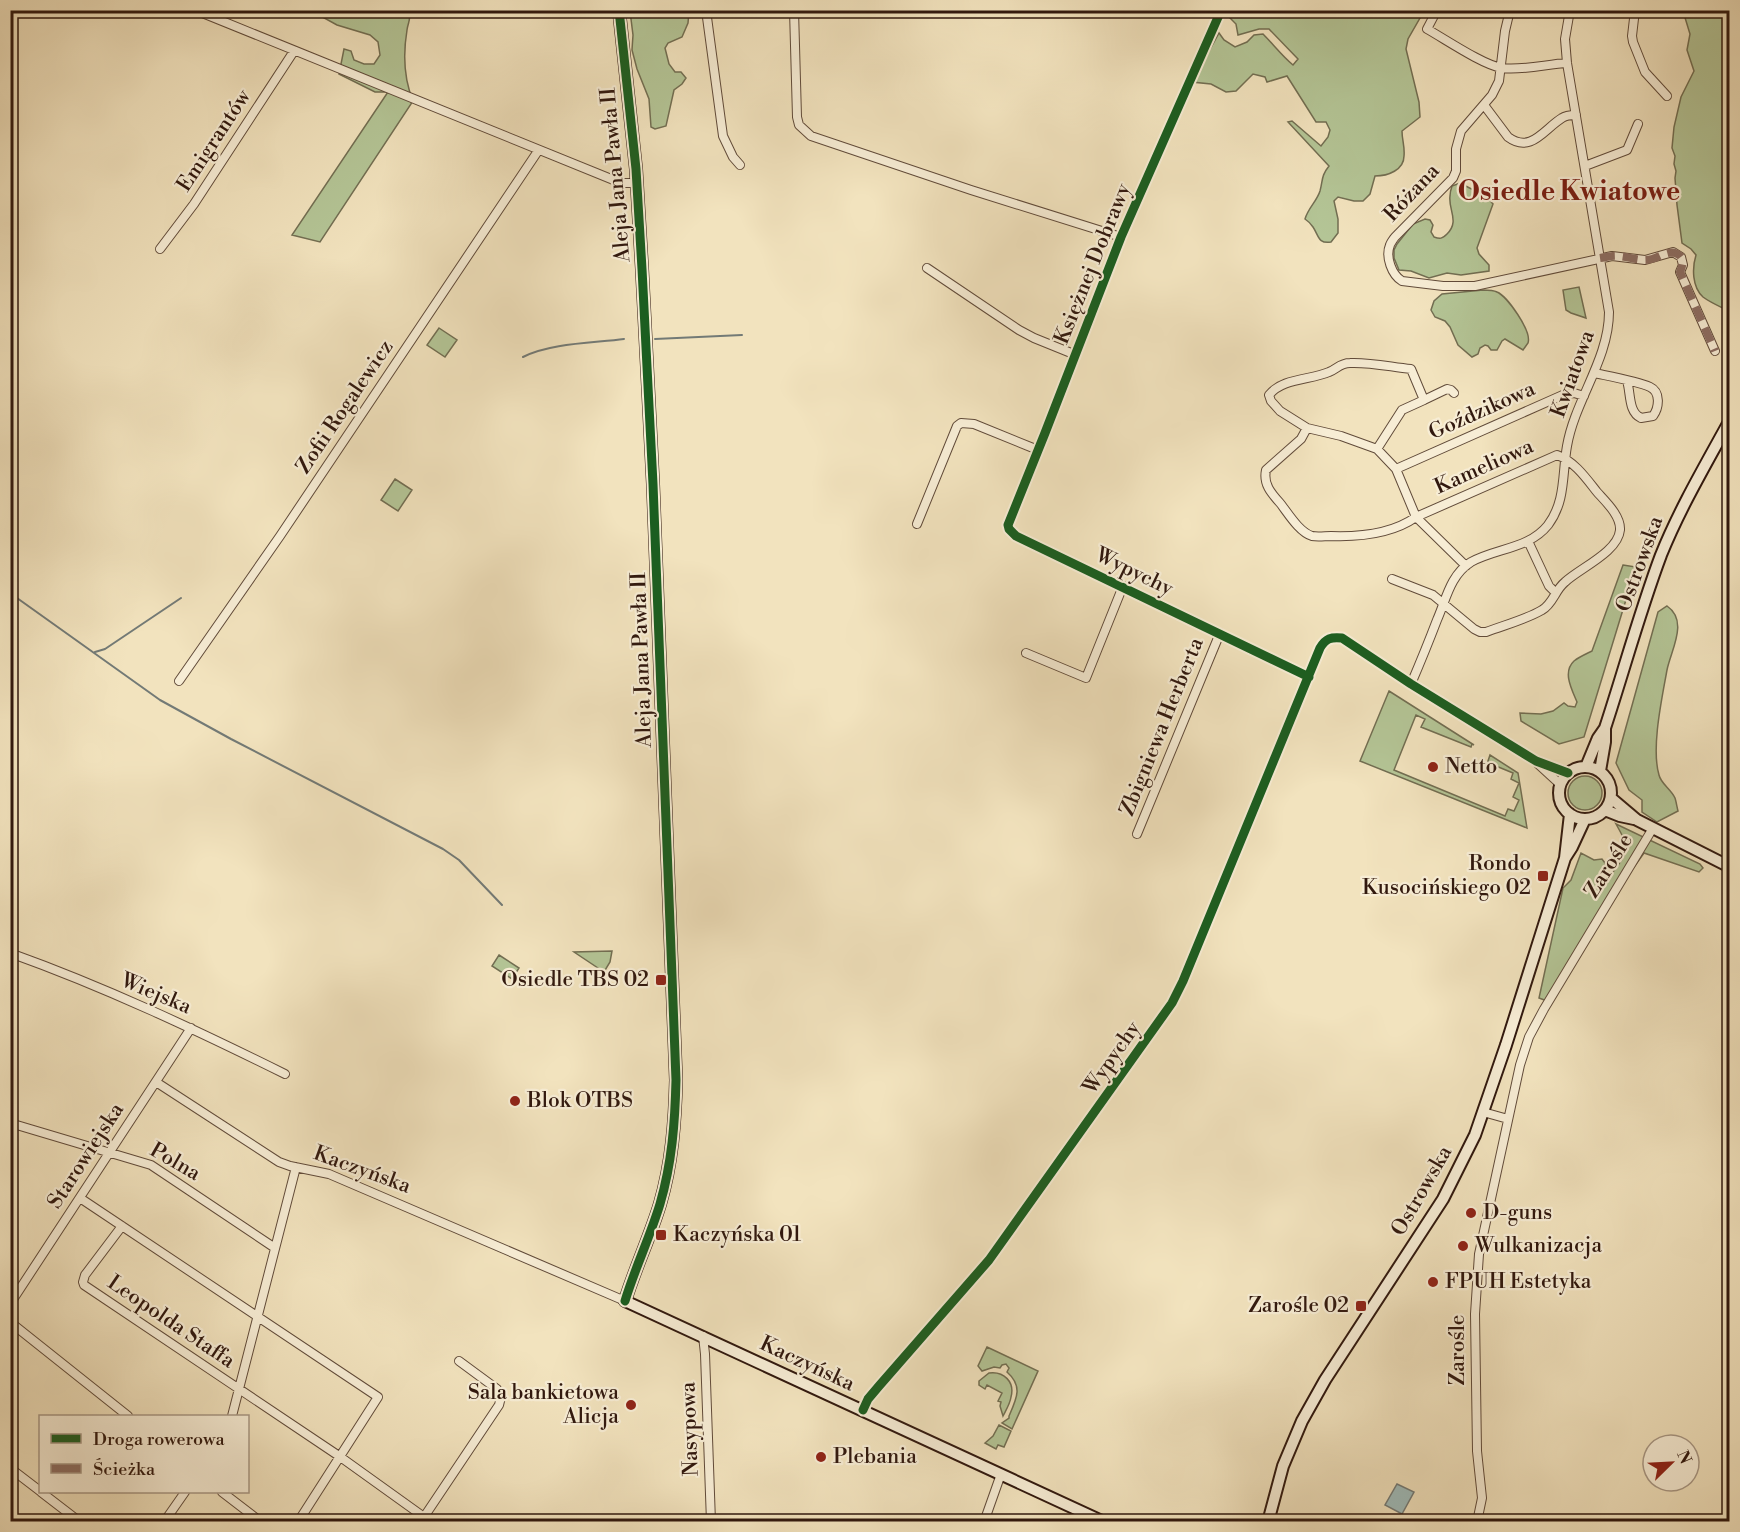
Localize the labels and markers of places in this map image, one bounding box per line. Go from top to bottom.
place label: Netto [1445,754,1497,780]
marker: Netto [1426,760,1440,774]
place label: Rondo Kusocińskiego 02 [1362,851,1531,901]
marker: Rondo Kusocińskiego 02 [1536,869,1550,883]
place label: Osiedle TBS 02 [501,967,649,993]
marker: Osiedle TBS 02 [654,973,668,987]
place label: Blok OTBS [526,1088,633,1114]
marker: Blok OTBS [508,1094,522,1108]
place label: D-guns [1483,1200,1552,1226]
marker: D-guns [1464,1206,1478,1220]
place label: Kaczyńska 01 [673,1222,801,1248]
marker: Kaczyńska 01 [654,1228,668,1242]
place label: Wulkanizacja [1474,1233,1603,1259]
marker: Wulkanizacja [1456,1239,1470,1253]
place label: FPUH Estetyka [1445,1269,1592,1295]
marker: FPUH Estetyka [1426,1275,1440,1289]
place label: Zarośle 02 [1248,1293,1349,1319]
marker: Zarośle 02 [1354,1299,1368,1313]
place label: Sala bankietowa Alicja [468,1380,619,1430]
marker: Sala bankietowa Alicja [624,1398,638,1412]
place label: Plebania [833,1444,917,1470]
marker: Plebania [814,1450,828,1464]

